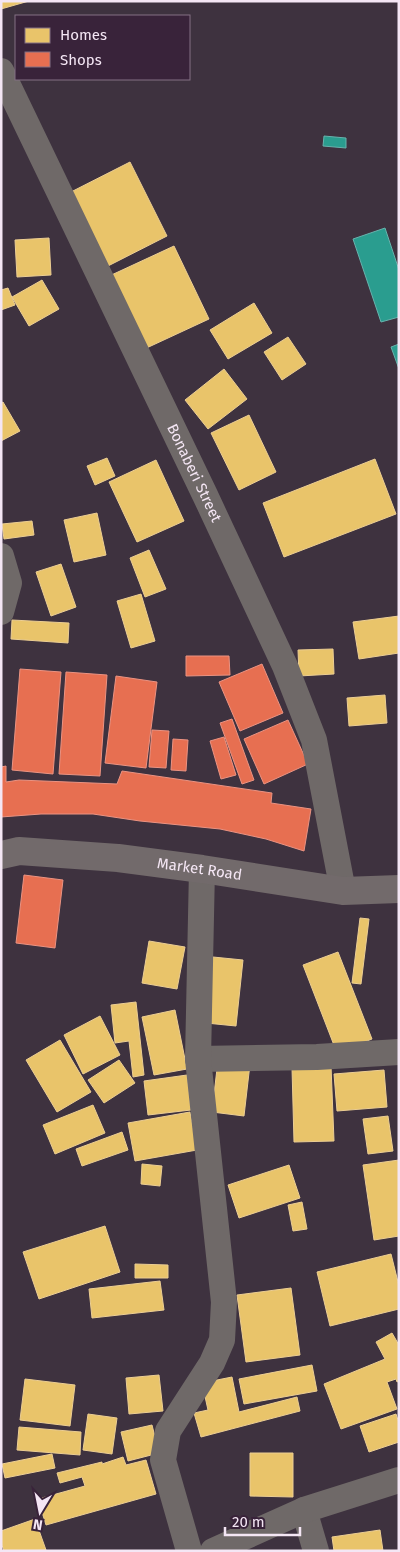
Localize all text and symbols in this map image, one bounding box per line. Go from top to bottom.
legend [15,15,190,80]
text: Homes [60,26,107,44]
text: Shops [60,51,102,69]
street label: Bonaberi Street [163,421,226,525]
street label: Market Road [156,854,243,884]
north arrow [15,1487,65,1537]
scale bar [225,1504,300,1536]
text: 20 m [232,1513,265,1531]
text: N [32,1515,44,1533]

